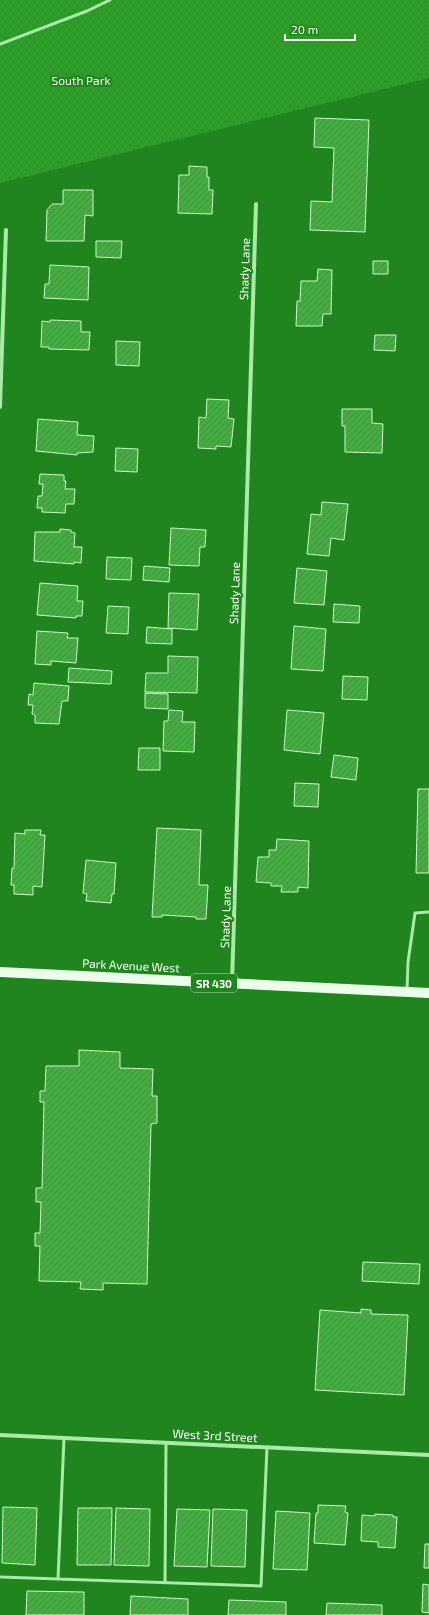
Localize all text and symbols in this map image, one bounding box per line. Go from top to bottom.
scale bar [285,16,355,42]
text: 20 m [291,22,318,36]
park label: South Park [51,73,111,87]
street label: Shady Lane [236,238,252,300]
street label: Shady Lane [226,562,242,624]
street label: Shady Lane [217,886,233,948]
street label: Park Avenue West [82,955,181,975]
road number: SR 430 [191,974,237,992]
street label: West 3rd Street [172,1426,258,1444]

